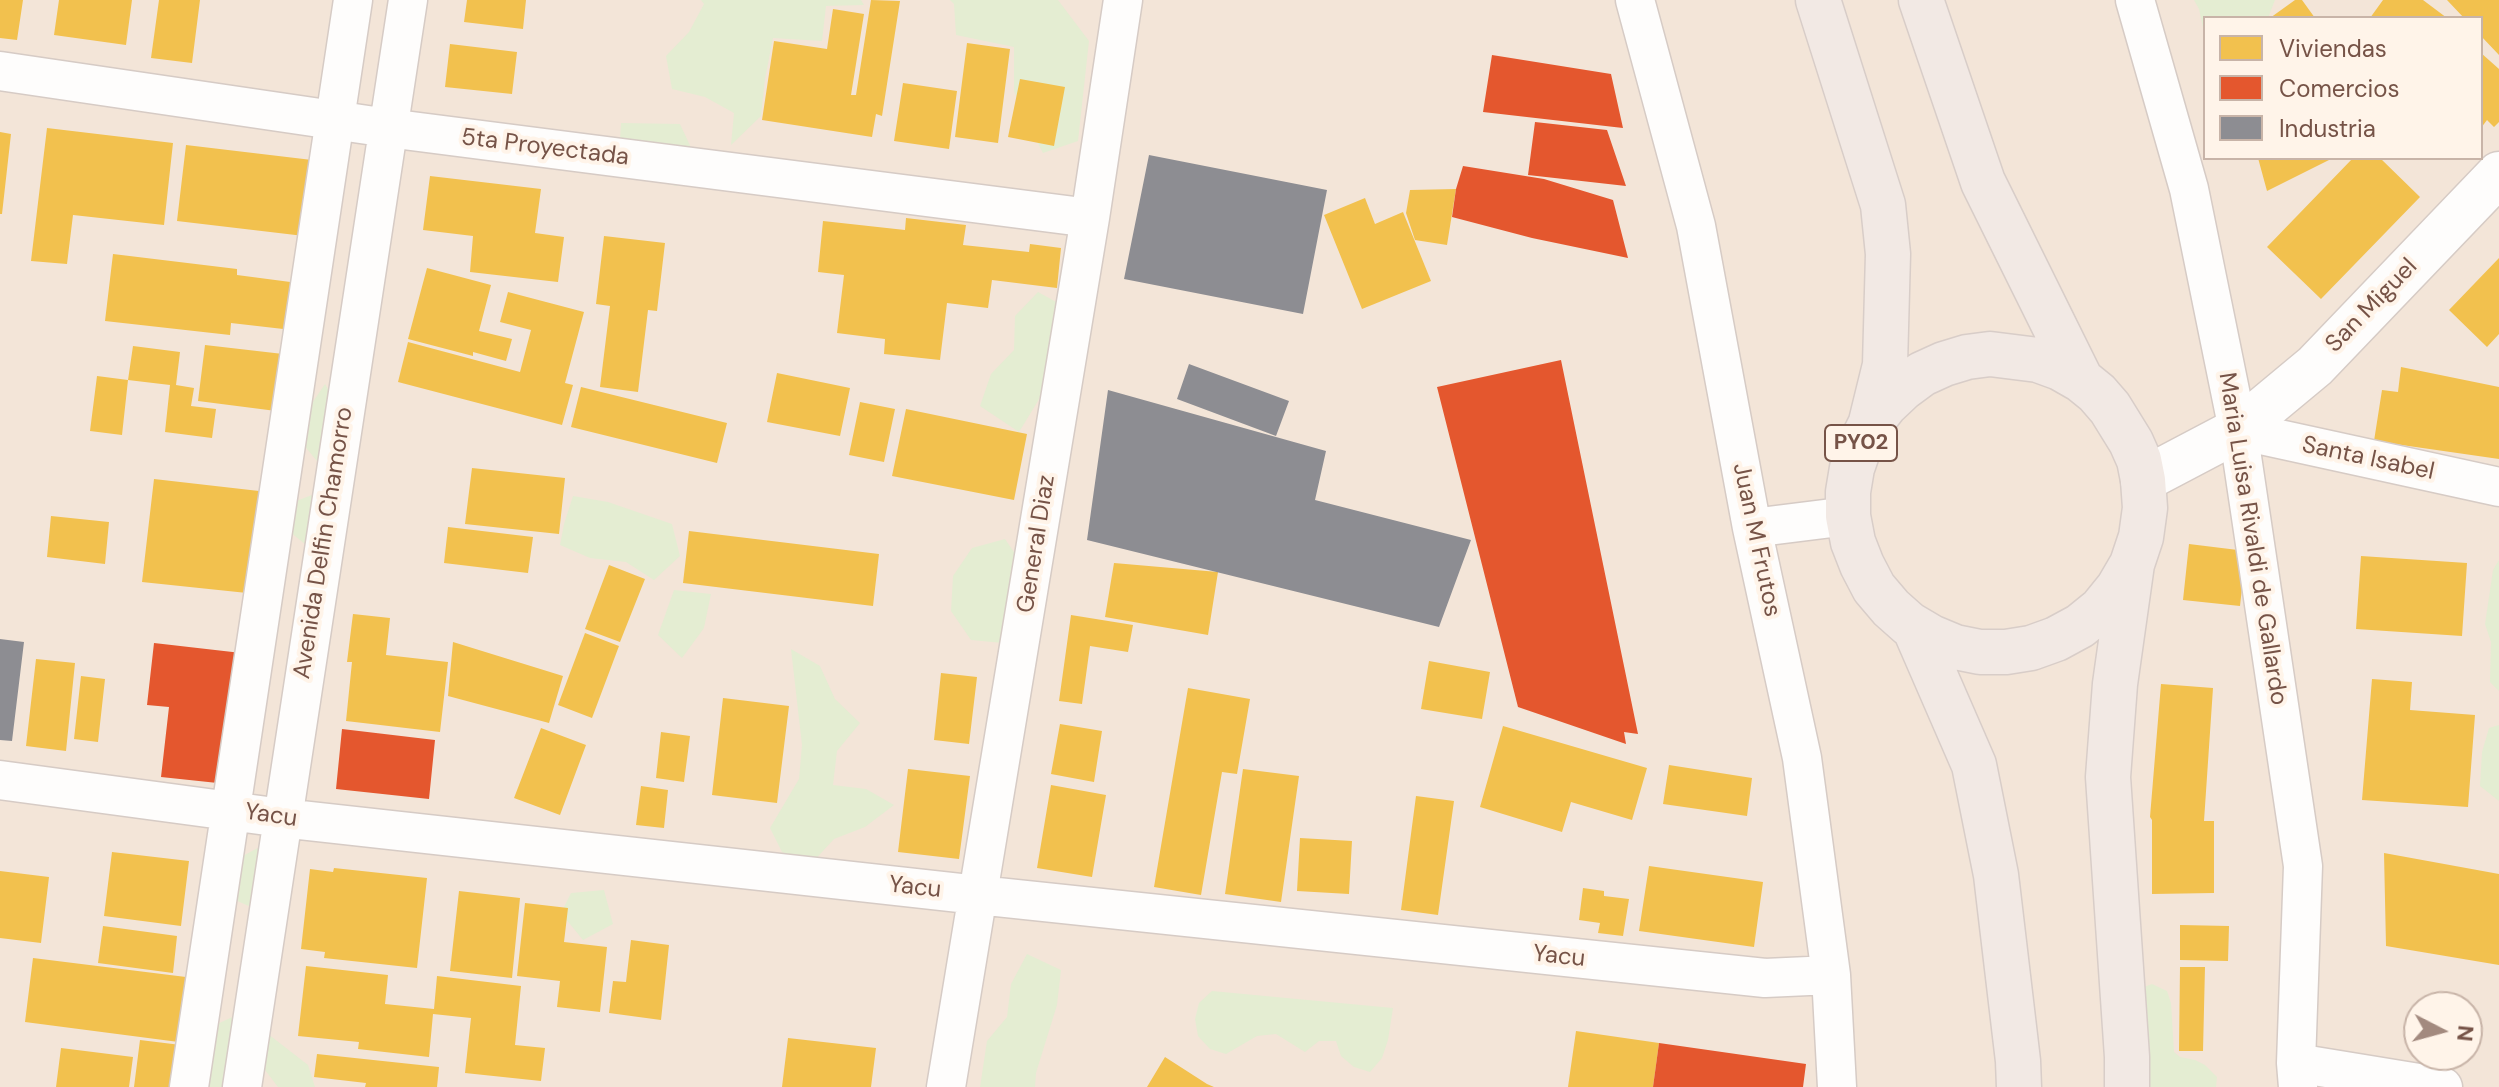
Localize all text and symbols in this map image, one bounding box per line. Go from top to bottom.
legend [2203,16,2483,160]
text: Viviendas [2279,33,2387,64]
text: Comercios [2279,73,2400,104]
text: Industria [2279,113,2376,144]
street label: 5ta Proyectada [459,123,631,173]
street label: San Miguel [2320,253,2424,359]
street label: Maria Luisa Rivaldi de Gallardo [2211,371,2293,707]
street label: Avenida Delfin Chamorro [288,405,360,681]
road number: PY02 [1825,425,1897,461]
street label: Santa Isabel [2299,431,2437,487]
street label: Juan M Frutos [1726,461,1786,619]
street label: General Diaz [1012,473,1062,615]
street label: Yacu [243,798,299,834]
street label: Yacu [887,871,943,905]
street label: Yacu [1531,940,1587,974]
north arrow [2403,991,2483,1071]
text: N [2450,1024,2481,1043]

